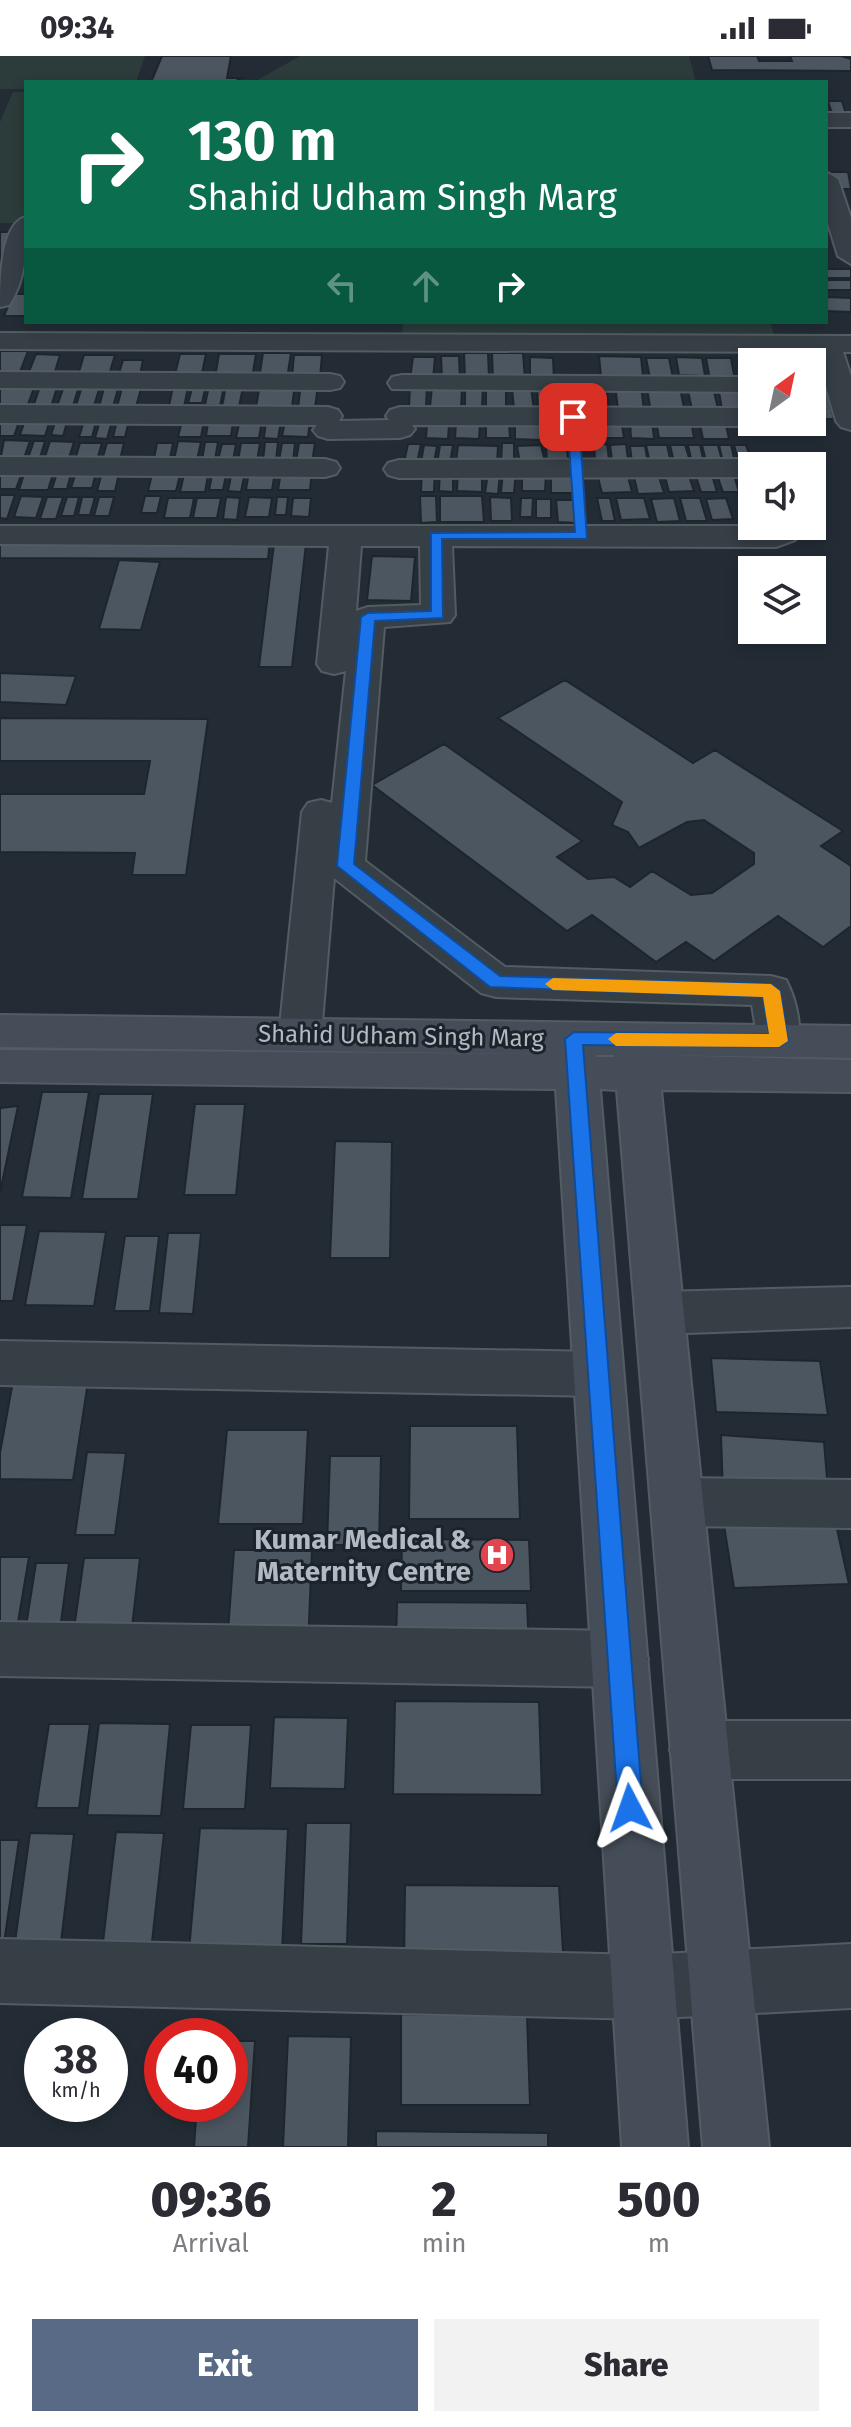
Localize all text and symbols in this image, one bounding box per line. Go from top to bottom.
text: 09:34 [40,10,114,46]
text: 130 m [188,108,336,175]
icon: right [56,112,160,216]
text: Shahid Udham Singh Marg [188,176,617,220]
icon: left [320,264,364,308]
icon: ahead [404,264,448,308]
icon: right [488,264,532,308]
north arrow [738,348,826,436]
map controls [738,348,826,644]
pin [539,383,607,451]
icon: arrive [551,395,595,439]
button: sound [738,452,826,540]
button: layers [738,556,826,644]
street label: Shahid Udham Singh Marg [258,1020,545,1053]
place label: Kumar Medical & Maternity Centre [254,1523,471,1588]
hospital icon: Kumar Medical & Maternity Centre [478,1536,516,1574]
position arrow [588,1766,672,1850]
speed limit sign: 40 [144,2018,248,2122]
text: 38 [54,2036,98,2084]
text: km/h [51,2078,101,2102]
text: 09:36 [151,2171,271,2229]
text: 2 [432,2171,457,2229]
text: 500 [617,2171,700,2229]
text: Arrival [173,2228,249,2259]
text: min [422,2228,467,2259]
text: m [648,2228,670,2259]
button: Exit [32,2319,418,2411]
button: Share [434,2319,819,2411]

